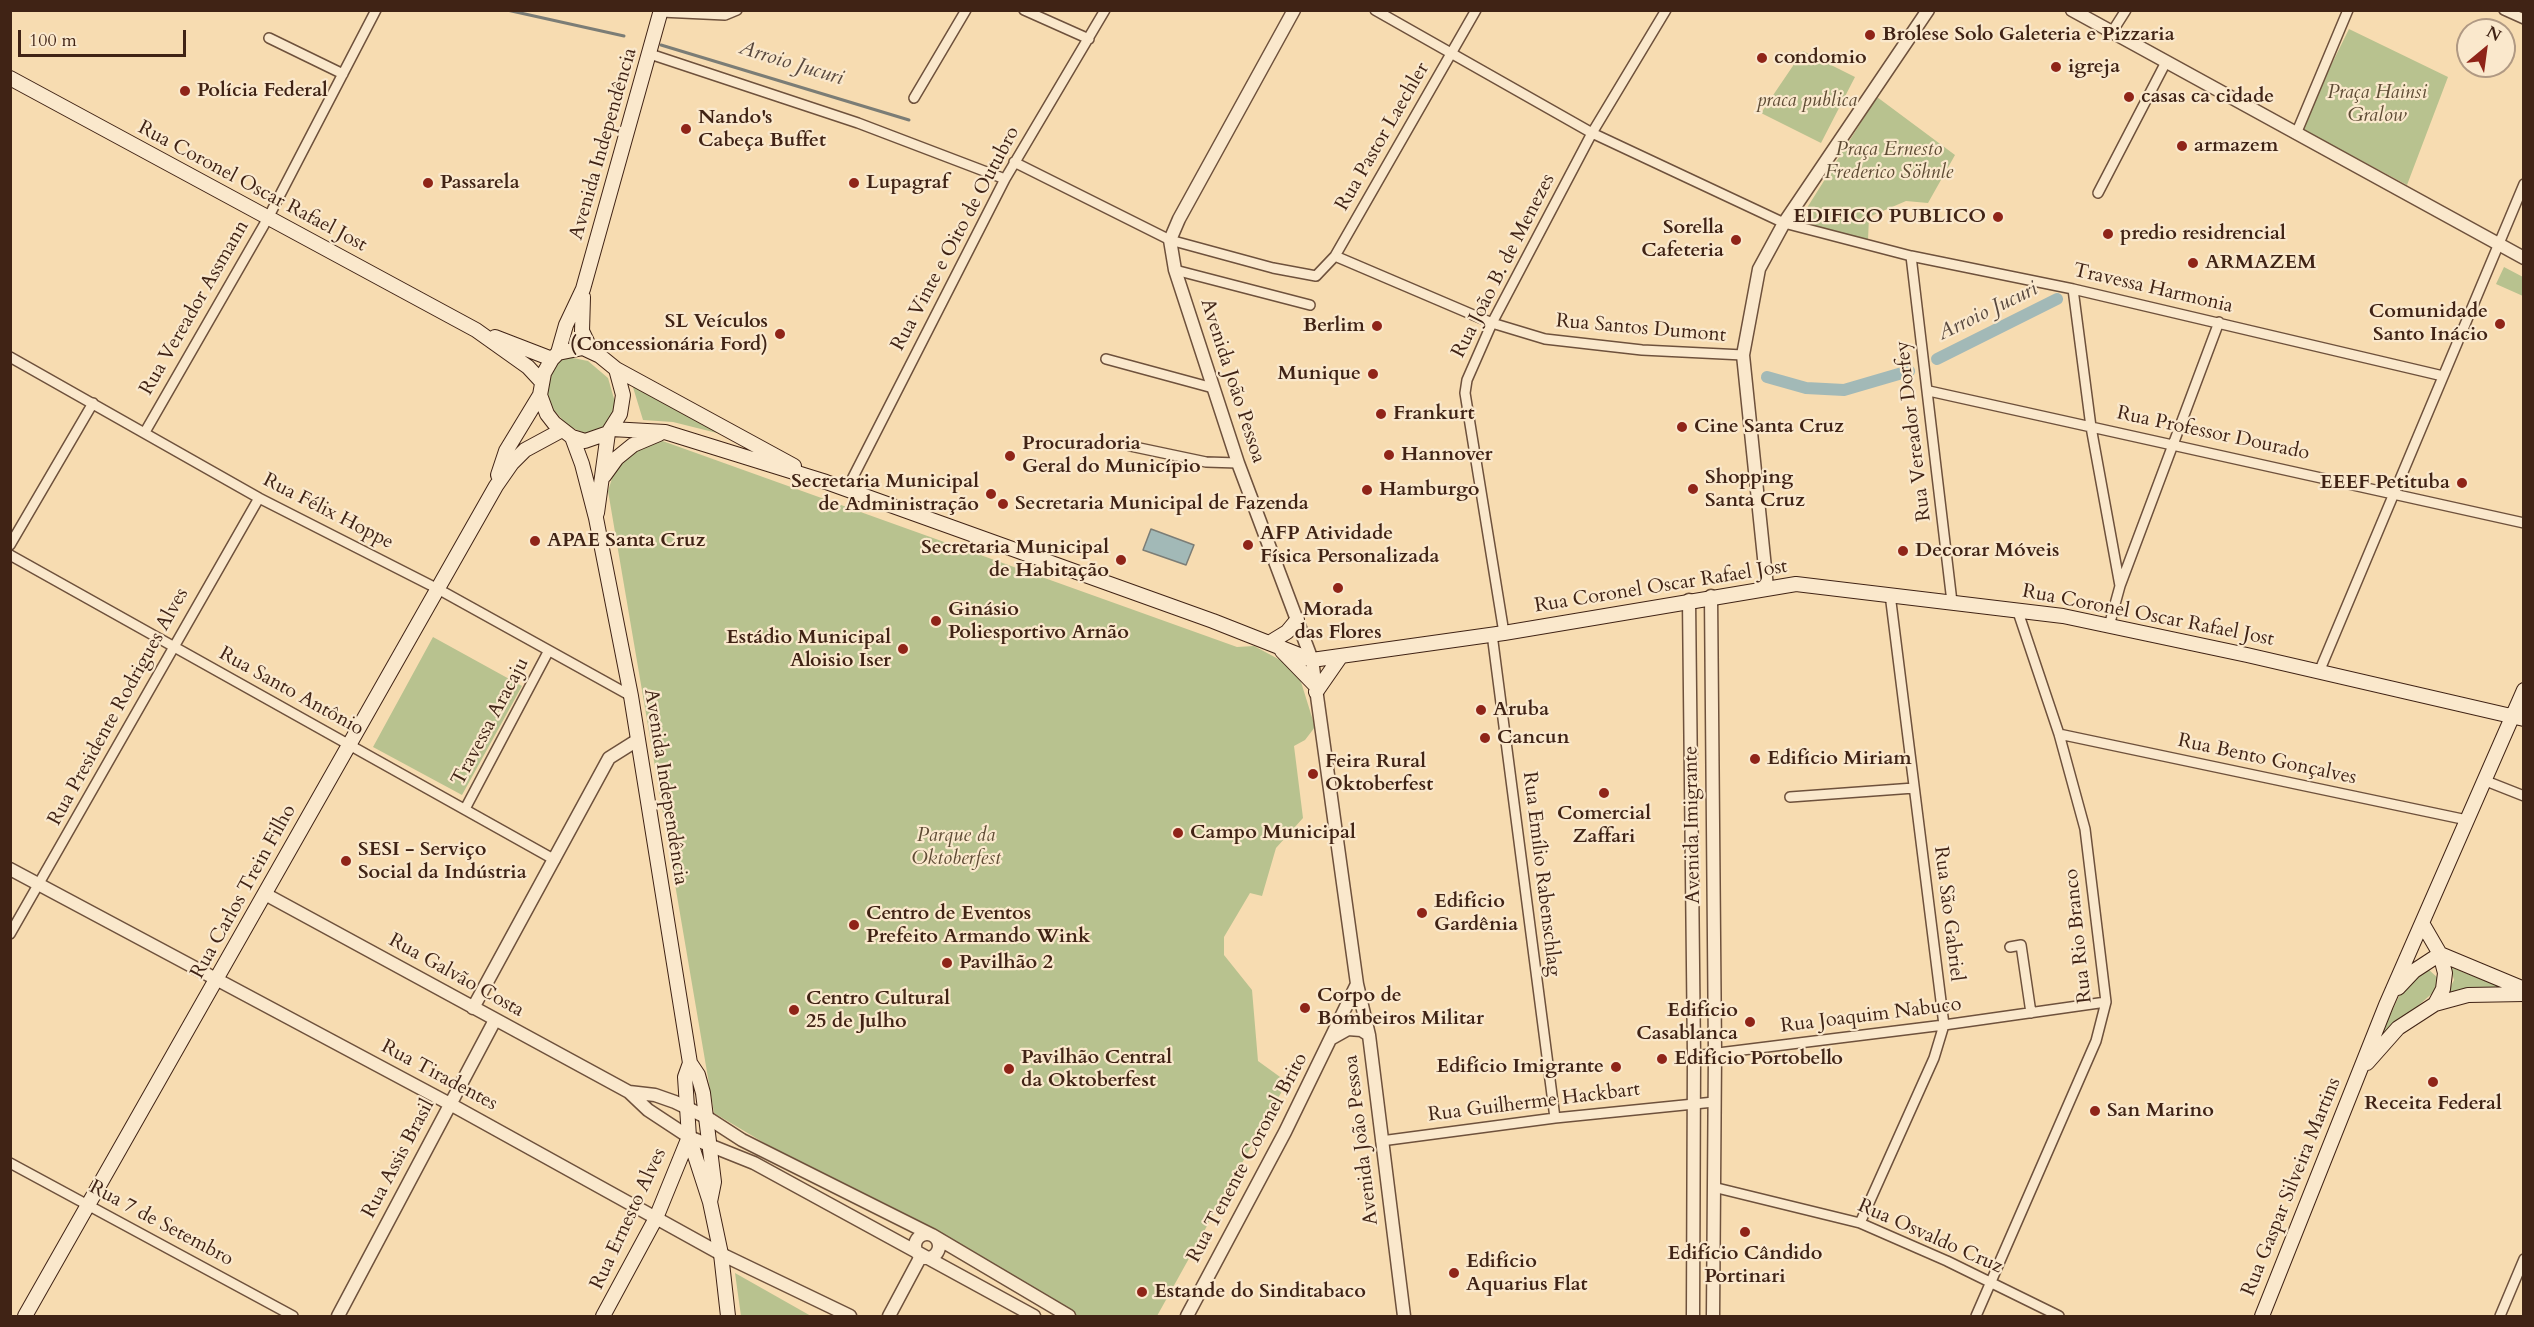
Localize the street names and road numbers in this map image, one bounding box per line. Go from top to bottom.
street label: Avenida Independência [565,45,643,243]
street label: Rua Pastor Laechler [1331,59,1435,215]
street label: Rua Coronel Oscar Rafael Jost [133,116,371,258]
street label: Rua Vinte e Oito de Outubro [887,123,1025,355]
street label: Rua João B. de Menezes [1447,170,1561,362]
street label: Rua Vereador Assmann [135,216,255,400]
street label: Travessa Harmonia [2071,259,2235,319]
street label: Avenida João Pessoa [1194,296,1270,466]
street label: Rua Santos Dumont [1555,310,1727,348]
street label: Rua Vereador Dorfey [1891,339,1937,523]
street label: Rua Professor Dourado [2115,402,2311,466]
street label: Rua Félix Hoppe [259,469,397,555]
street label: Rua Coronel Oscar Rafael Jost [1533,555,1789,619]
street label: Rua Coronel Oscar Rafael Jost [2020,580,2276,652]
street label: Rua Presidente Rodrigues Alves [44,584,194,830]
street label: Rua Santo Antônio [214,642,368,742]
street label: Travessa Aracaju [447,654,535,790]
street label: Avenida Independência [638,687,692,887]
street label: Rua Bento Gonçalves [2175,729,2359,791]
street label: Avenida Imigrante [1680,746,1706,904]
street label: Rua Emílio Rabenschlag [1517,770,1565,978]
street label: Rua Carlos Trein Filho [186,801,302,983]
street label: Rua São Gabriel [1928,845,1968,983]
street label: Rua Rio Branco [2060,867,2098,1005]
street label: Rua Galvão Costa [384,929,528,1023]
street label: Rua Joaquim Nabuco [1779,993,1963,1039]
street label: Rua Tiradentes [377,1035,501,1117]
street label: Rua Tenente Coronel Brito [1182,1049,1314,1267]
street label: Avenida João Pessoa [1340,1054,1384,1226]
street label: Rua Gaspar Silveira Martins [2237,1074,2347,1300]
street label: Rua Guilherme Hackbart [1427,1078,1641,1128]
street label: Rua Assis Brasil [358,1096,440,1222]
street label: Rua Ernesto Alves [586,1144,672,1294]
street label: Rua 7 de Setembro [85,1176,237,1272]
street label: Rua Osvaldo Cruz [1854,1194,2006,1280]

